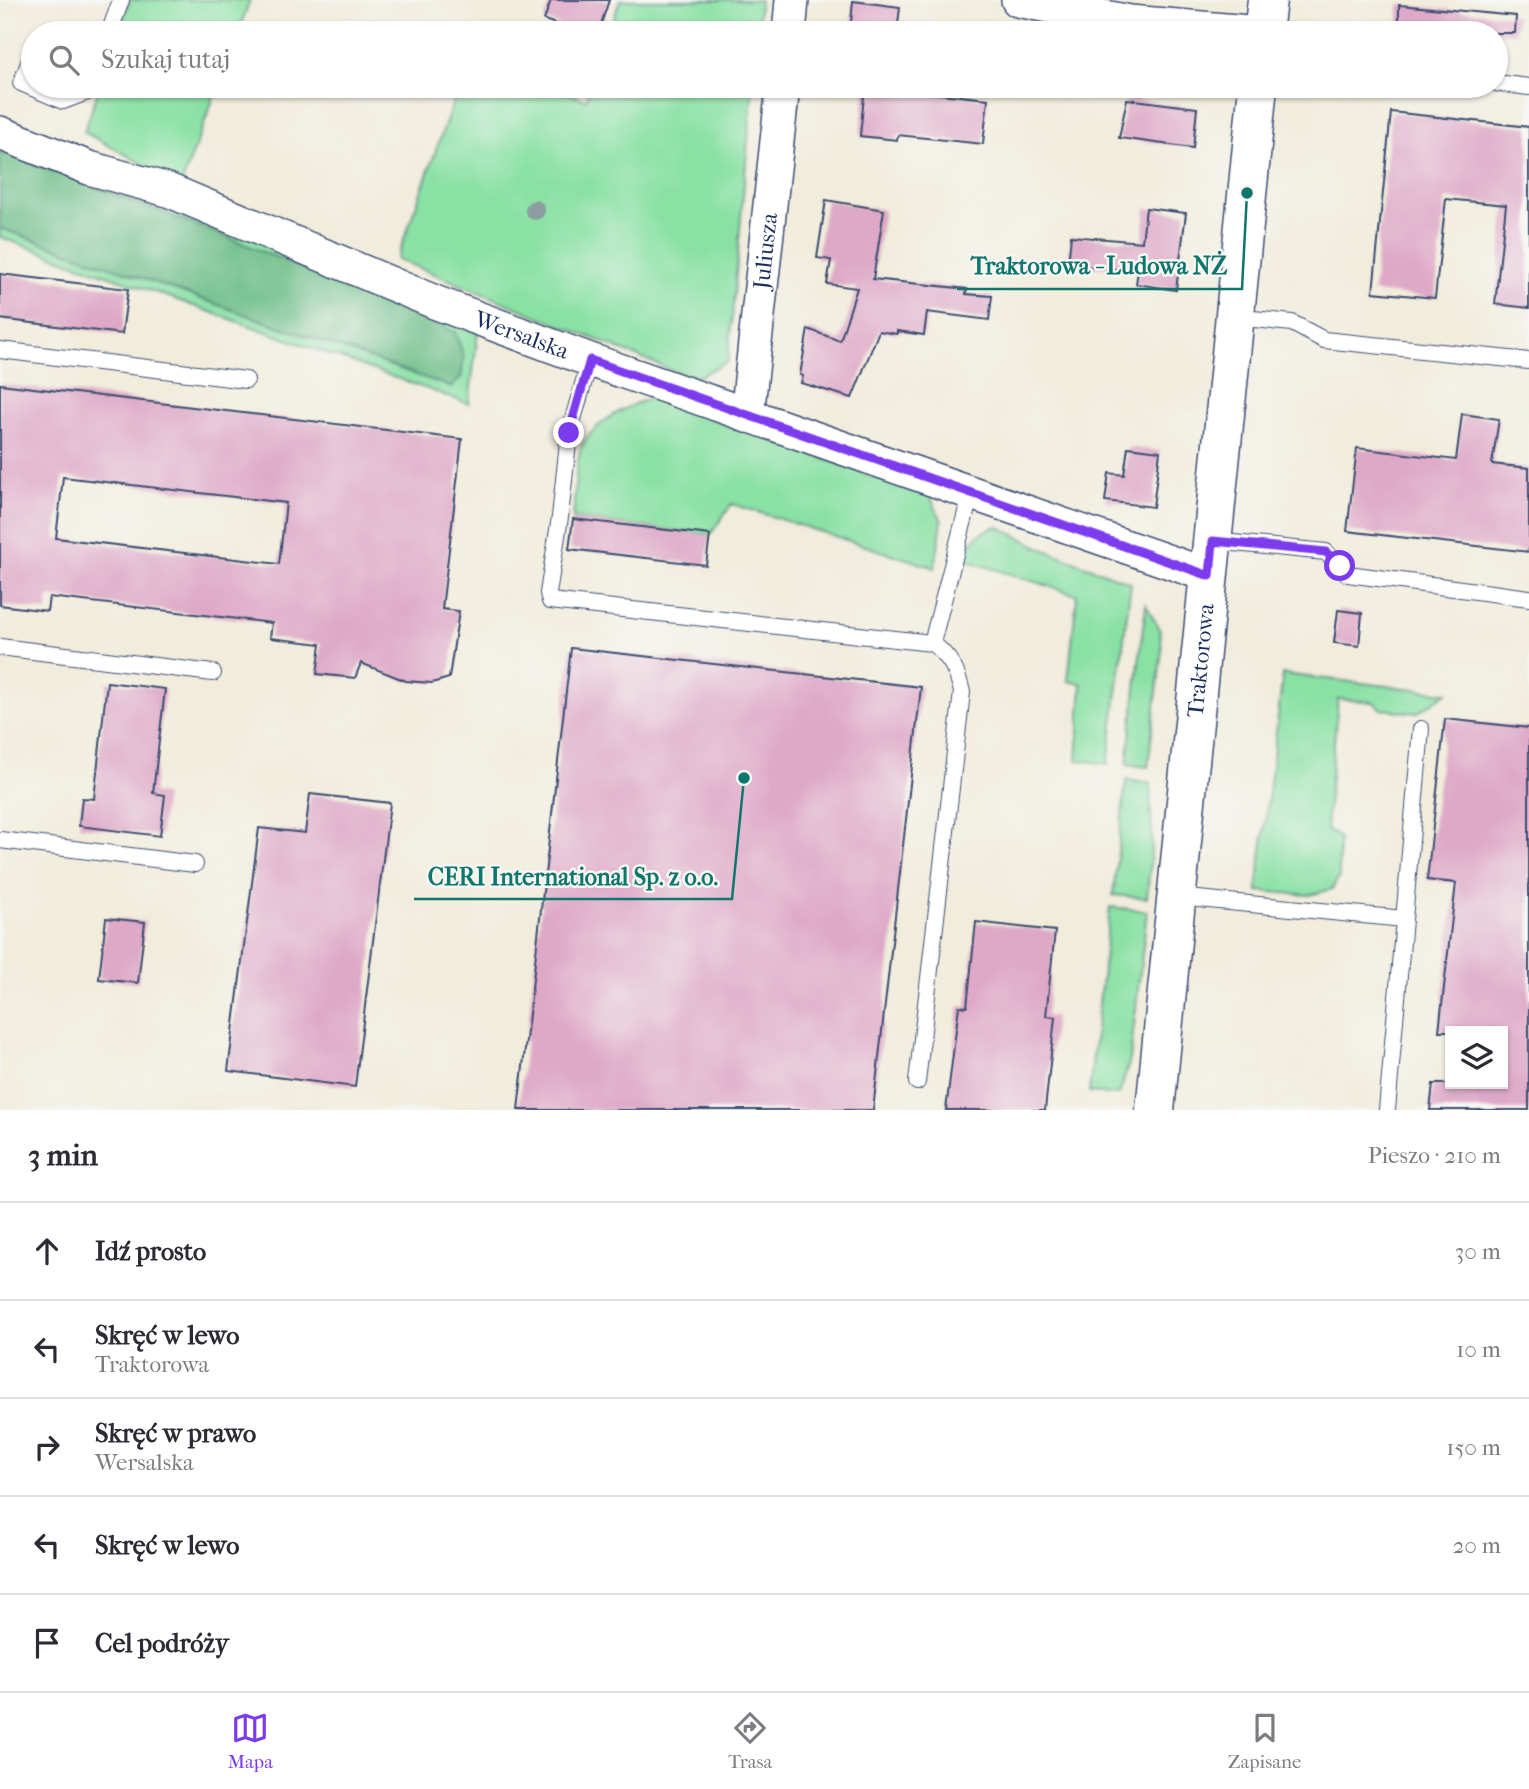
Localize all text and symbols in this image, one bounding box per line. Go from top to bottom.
search box [21,21,1508,98]
icon: search [45,41,83,79]
text: Szukaj tutaj [101,44,230,75]
street label: Juliusza [747,211,783,293]
callout: Traktorowa - Ludowa NŻ [957,244,1242,289]
text: Traktorowa - Ludowa NŻ [970,250,1228,280]
street label: Wersalska [470,304,573,365]
route end [553,417,584,448]
route start [1324,550,1355,581]
street label: Traktorowa [1181,602,1219,718]
callout: CERI International Sp. z o.o. [414,854,732,899]
text: CERI International Sp. z o.o. [428,863,719,891]
map controls [1445,1026,1508,1089]
button: layers [1445,1026,1508,1089]
text: 3 min [28,1138,98,1173]
text: Pieszo · 210 m [1368,1142,1501,1169]
icon: ahead [28,1232,66,1270]
text: Idź prosto [95,1236,206,1267]
text: 30 m [1455,1238,1501,1265]
text: Skręć w lewo [95,1320,239,1351]
icon: left [28,1330,66,1368]
text: 10 m [1456,1336,1501,1363]
text: Traktorowa [95,1351,209,1378]
text: Skręć w prawo [95,1418,256,1449]
icon: right [28,1428,66,1466]
text: 150 m [1446,1434,1501,1461]
text: Wersalska [95,1449,194,1476]
icon: left [28,1526,66,1564]
text: Skręć w lewo [95,1530,239,1561]
text: 20 m [1452,1532,1501,1559]
icon: arrive [28,1624,66,1662]
text: Cel podróży [95,1628,229,1659]
tab: Mapa [228,1709,273,1773]
tab: Trasa [728,1709,772,1773]
tab: Zapisane [1228,1709,1301,1773]

